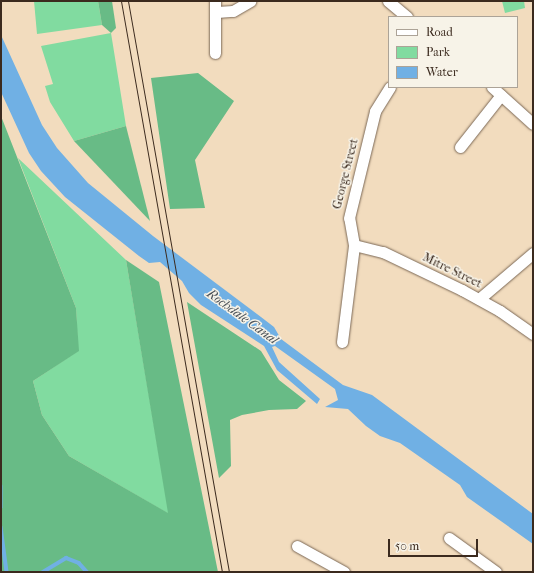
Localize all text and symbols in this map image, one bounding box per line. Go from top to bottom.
legend [388,16,518,88]
text: Road [426,25,453,39]
text: Park [426,45,450,59]
text: Water [426,65,458,79]
street label: George Street [330,137,362,211]
street label: Mitre Street [420,251,484,291]
water label: Rochdale Canal [203,286,281,348]
scale bar [390,531,480,557]
text: 50 m [395,539,419,553]

